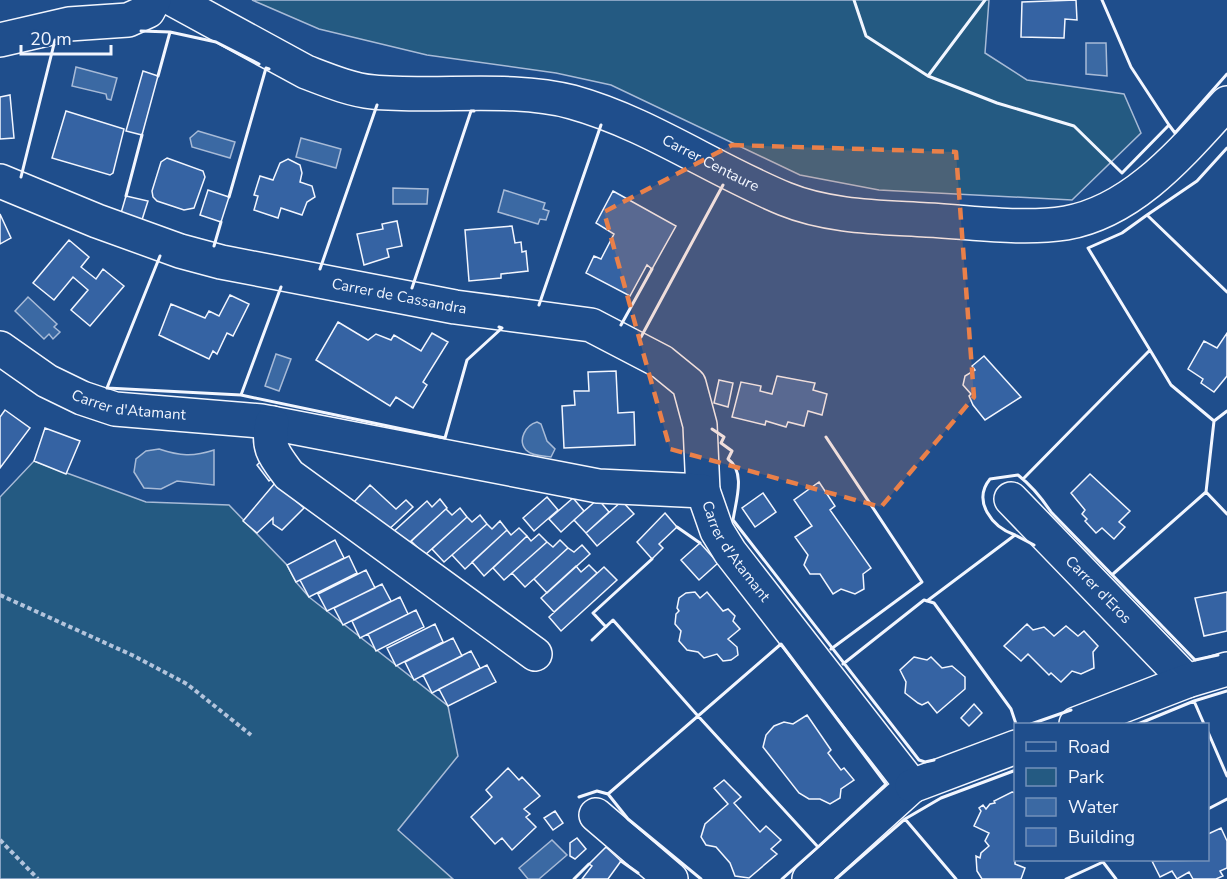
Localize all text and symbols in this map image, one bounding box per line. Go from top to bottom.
scale bar [21,18,111,56]
text: 20 m [30,27,72,51]
street label: Carrer Centaure [659,130,763,196]
street label: Carrer de Cassandra [330,273,468,318]
street label: Carrer d'Atamant [68,384,187,425]
street label: Carrer d'Atamant [697,498,775,606]
street label: Carrer d'Eros [1061,551,1136,628]
legend [1014,723,1209,861]
text: Road [1068,735,1110,759]
text: Park [1068,765,1105,789]
text: Water [1068,795,1119,819]
text: Building [1068,825,1135,849]

